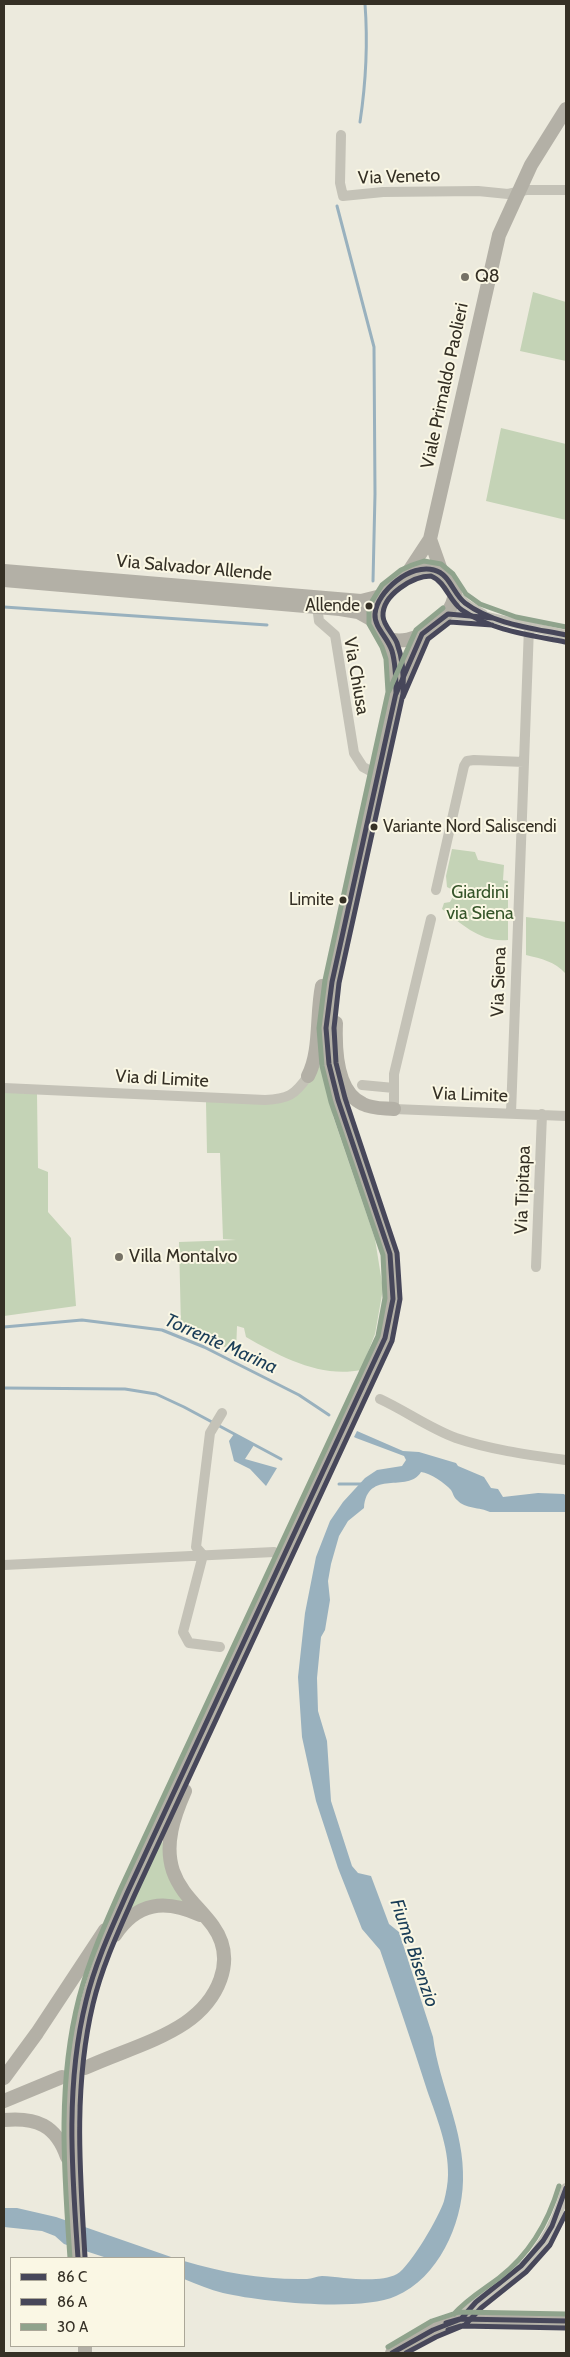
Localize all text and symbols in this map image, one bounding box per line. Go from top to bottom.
street label: Via Veneto [357,165,441,189]
place label: Q8 [475,266,500,288]
marker: Q8 [459,271,471,283]
street label: Viale Primaldo Paolieri [417,301,473,471]
street label: Via Salvador Allende [115,550,273,586]
place label: Allende [305,596,360,616]
marker: Allende [364,601,374,611]
street label: Via Chiusa [339,635,373,717]
place label: Variante Nord Saliscendi [383,817,557,837]
marker: Variante Nord Saliscendi [369,822,379,832]
park label: Giardini via Siena [446,882,514,924]
place label: Limite [289,890,334,910]
marker: Limite [338,895,348,905]
street label: Via Siena [487,946,511,1018]
street label: Via di Limite [115,1066,209,1092]
street label: Via Limite [432,1083,508,1107]
street label: Via Tipitapa [511,1145,535,1235]
place label: Villa Montalvo [129,1246,237,1268]
marker: Villa Montalvo [113,1251,125,1263]
water label: Torrente Marina [161,1309,281,1379]
water label: Fiume Bisenzio [385,1896,443,2010]
legend [10,2257,185,2347]
text: 86 C [57,2268,87,2286]
text: 86 A [57,2293,87,2311]
text: 30 A [57,2318,88,2336]

